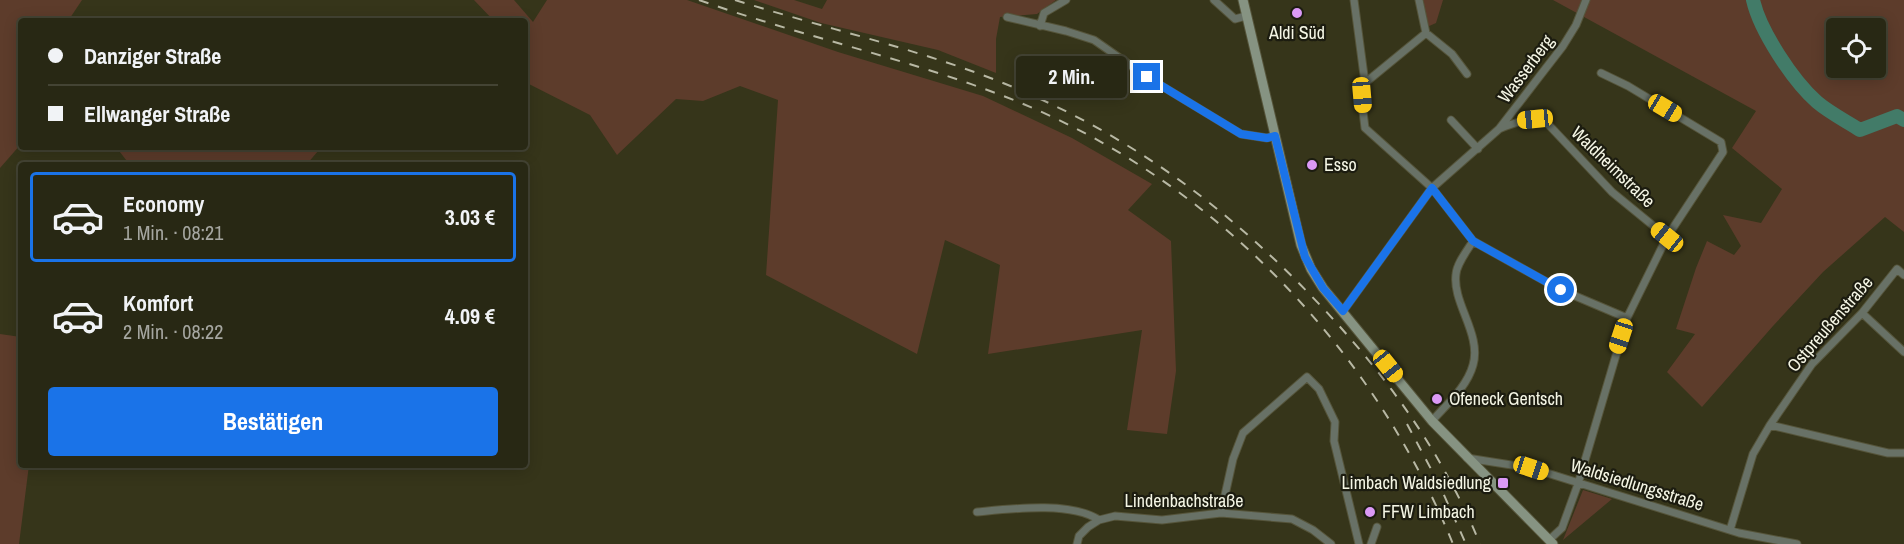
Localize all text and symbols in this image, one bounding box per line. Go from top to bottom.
marker: Aldi Süd [1290,6,1304,20]
map controls [1826,18,1886,78]
button: locate [1826,18,1886,78]
place label: Aldi Süd [1268,20,1325,45]
street label: Wasserberg [1492,29,1560,108]
text: Danziger Straße [84,41,221,71]
callout: 2 Min. [1015,56,1126,98]
text: 2 Min. [1048,63,1095,90]
route end [1133,63,1160,90]
car [1351,76,1373,114]
car [1645,91,1685,125]
text: Ellwanger Straße [84,99,230,129]
car [1516,108,1554,130]
street label: Waldheimstraße [1566,120,1661,213]
place label: Esso [1324,152,1357,177]
marker: Esso [1305,158,1319,172]
text: Economy [123,189,204,219]
icon: car [51,190,105,244]
text: 3.03 € [445,202,495,232]
text: 1 Min. · 08:21 [123,219,223,246]
car [1647,219,1687,255]
street label: Ostpreußenstraße [1781,270,1878,377]
route start [1547,276,1574,303]
text: Komfort [123,288,193,318]
icon: car [51,289,105,343]
text: 4.09 € [445,301,495,331]
car [1607,316,1635,356]
text: 2 Min. · 08:22 [123,318,223,345]
car [1370,346,1406,386]
place label: Ofeneck Gentsch [1449,386,1563,411]
button: Bestätigen [48,387,498,456]
marker: Ofeneck Gentsch [1430,392,1444,406]
street label: Waldsiedlungsstraße [1567,452,1707,517]
car [1511,454,1551,482]
place label: Limbach Waldsiedlung [1341,470,1492,495]
marker: Limbach Waldsiedlung [1496,476,1510,490]
street label: Lindenbachstraße [1125,488,1243,513]
place label: FFW Limbach [1382,499,1475,524]
marker: FFW Limbach [1363,505,1377,519]

